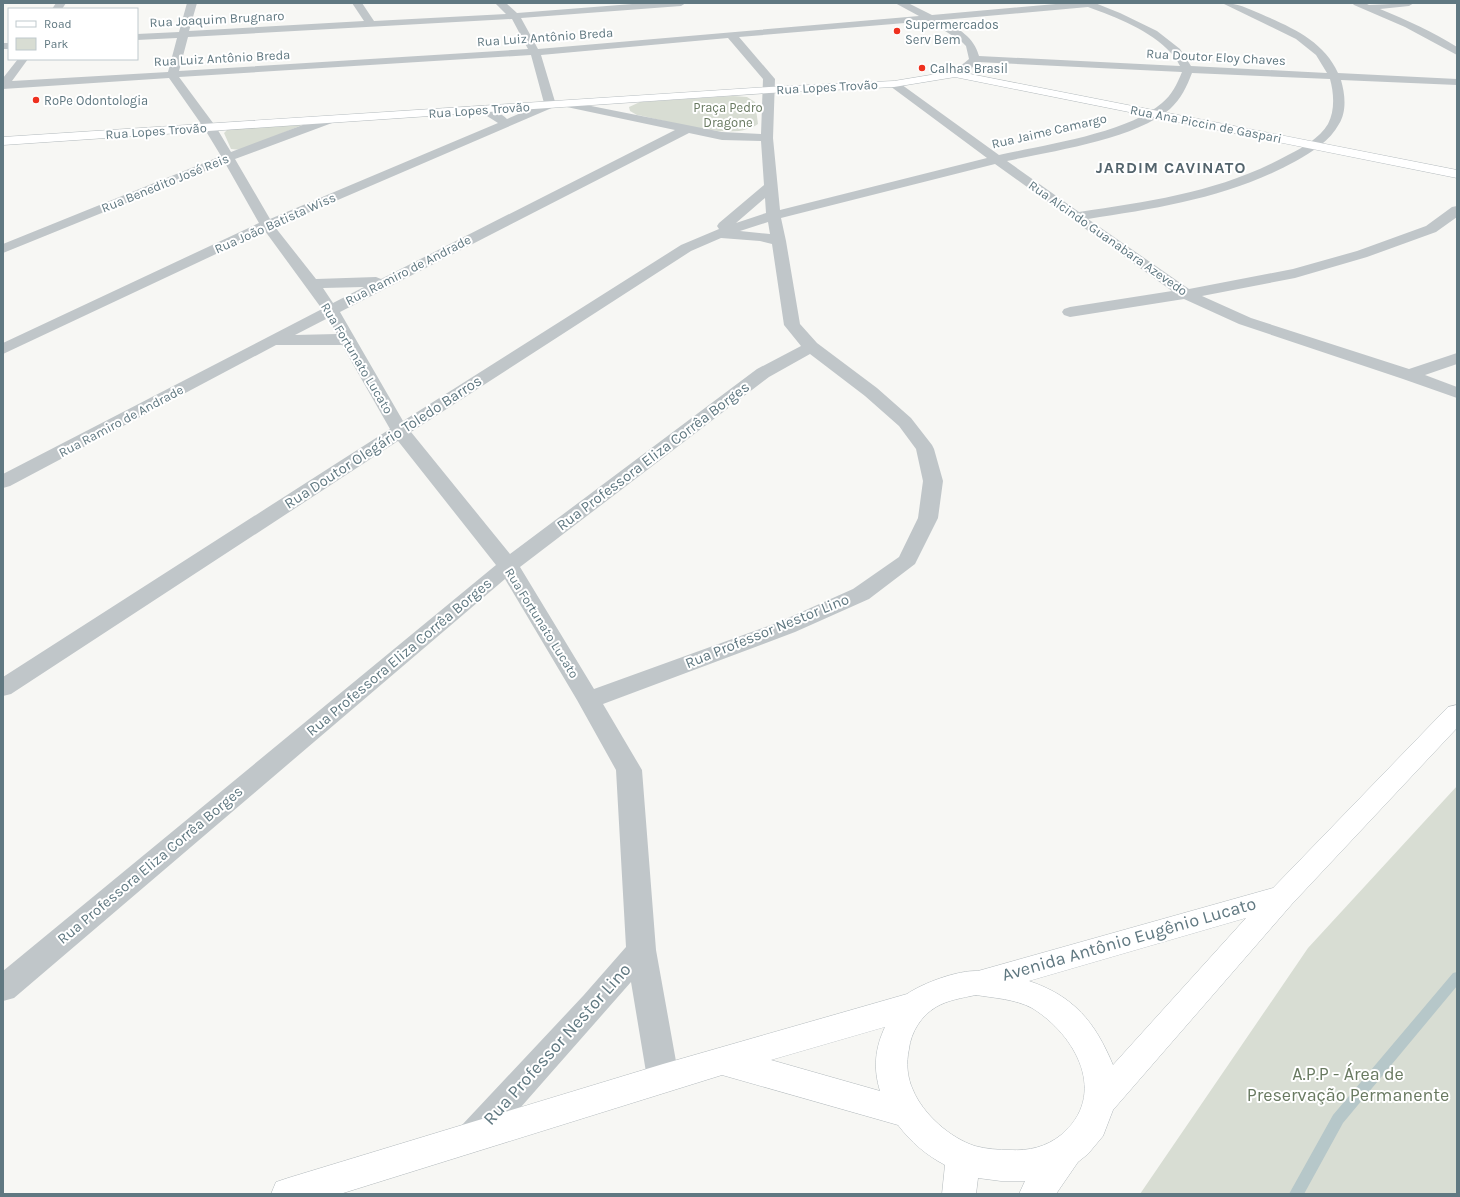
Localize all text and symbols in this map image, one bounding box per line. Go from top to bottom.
legend [8,8,138,60]
street label: Rua Joaquim Brugnaro [149,8,285,31]
text: Road [44,17,72,31]
place label: Supermercados Serv Bem [905,17,999,47]
street label: Rua Luiz Antônio Breda [476,25,614,49]
marker: Supermercados Serv Bem [892,26,902,36]
text: Park [44,37,69,51]
street label: Rua Doutor Eloy Chaves [1146,46,1286,68]
street label: Rua Luiz Antônio Breda [153,47,291,69]
place label: Calhas Brasil [930,61,1008,76]
marker: Calhas Brasil [917,63,927,73]
street label: Rua Lopes Trovão [776,77,878,97]
place label: RoPe Odontologia [44,93,148,108]
marker: RoPe Odontologia [31,95,41,105]
street label: Rua Lopes Trovão [428,99,530,121]
park label: Praça Pedro Dragone [693,100,763,130]
street label: Rua Ana Piccin de Gaspari [1129,102,1283,146]
street label: Rua Jaime Camargo [990,110,1108,152]
street label: Rua Lopes Trovão [105,120,207,142]
street label: Rua Benedito José Reis [99,150,231,215]
district label: JARDIM CAVINATO [1096,158,1246,177]
street label: Rua Alcindo Guanabara Azevedo [1026,177,1190,299]
street label: Rua João Batista Wiss [212,189,338,256]
street label: Rua Ramiro de Andrade [343,232,474,308]
street label: Rua Fortunato Lucato [318,300,396,416]
street label: Rua Doutor Olegário Toledo Barros [281,371,485,513]
street label: Rua Professora Eliza Corrêa Borges [553,378,753,534]
street label: Rua Ramiro de Andrade [56,382,186,460]
street label: Rua Fortunato Lucato [502,565,582,681]
street label: Rua Professora Eliza Corrêa Borges [303,574,495,740]
street label: Rua Professor Nestor Lino [682,590,852,672]
street label: Rua Professora Eliza Corrêa Borges [54,782,246,948]
street label: Avenida Antônio Eugênio Lucato [999,892,1259,986]
street label: Rua Professor Nestor Lino [478,959,636,1129]
park label: A.P.P - Área de Preservação Permanente [1247,1062,1449,1106]

